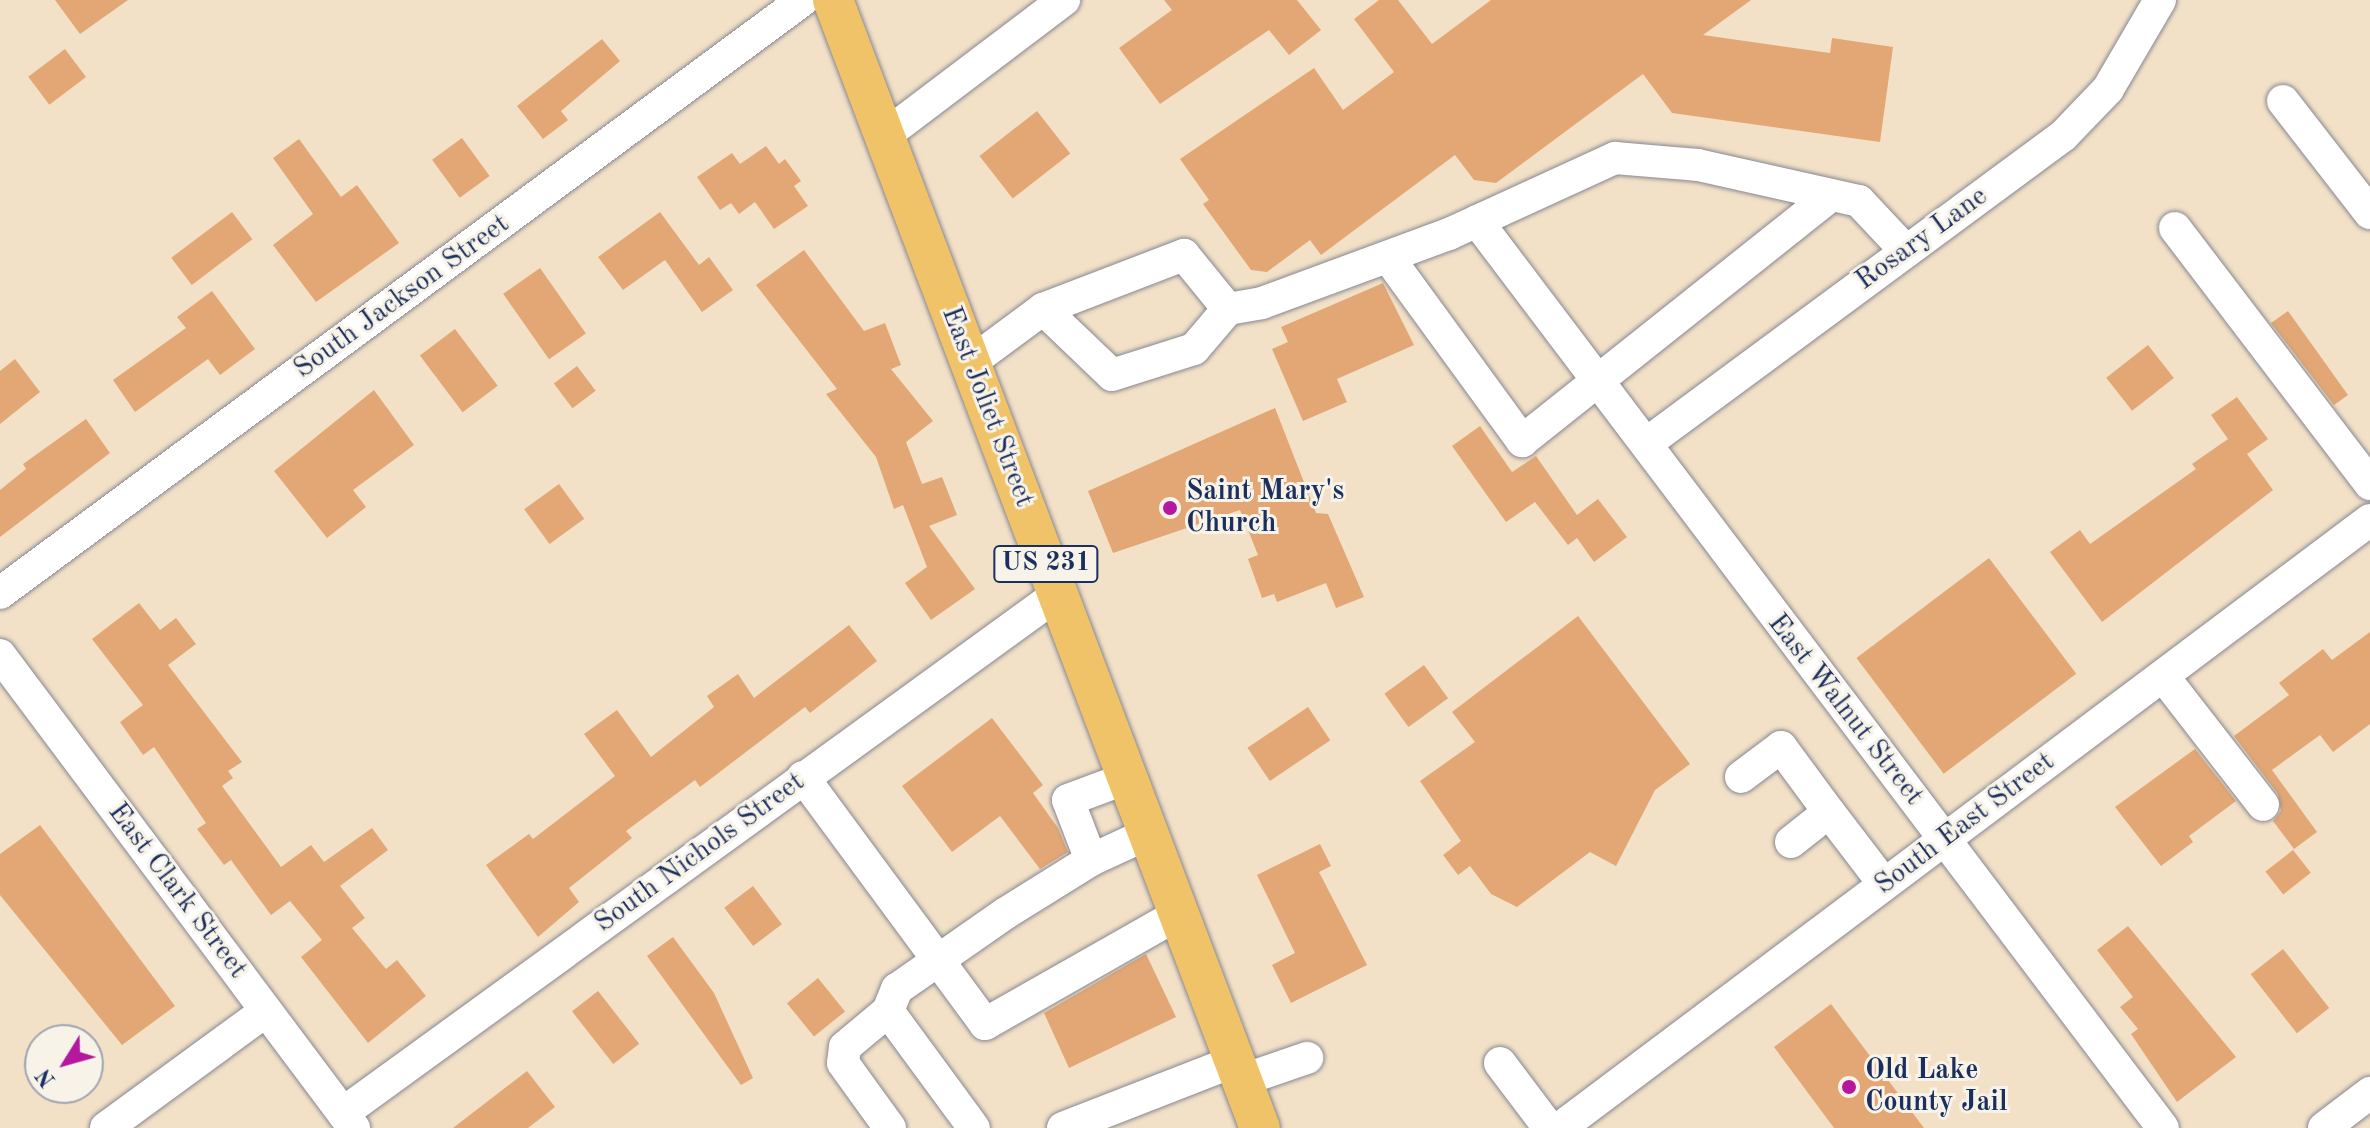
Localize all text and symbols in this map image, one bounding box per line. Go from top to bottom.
street label: Rosary Lane [1850,180,1994,298]
street label: South Jackson Street [288,208,516,386]
street label: East Joliet Street [933,302,1041,512]
place label: Saint Mary's Church [1186,475,1344,541]
marker: Saint Mary's Church [1161,499,1179,517]
road number: US 231 [992,542,1100,586]
street label: East Walnut Street [1760,607,1930,813]
street label: South East Street [1869,746,2061,902]
street label: South Nichols Street [588,766,812,940]
street label: East Clark Street [100,797,254,985]
north arrow [24,1024,104,1104]
place label: Old Lake County Jail [1865,1054,2008,1120]
text: N [33,1064,60,1091]
marker: Old Lake County Jail [1840,1078,1858,1096]

